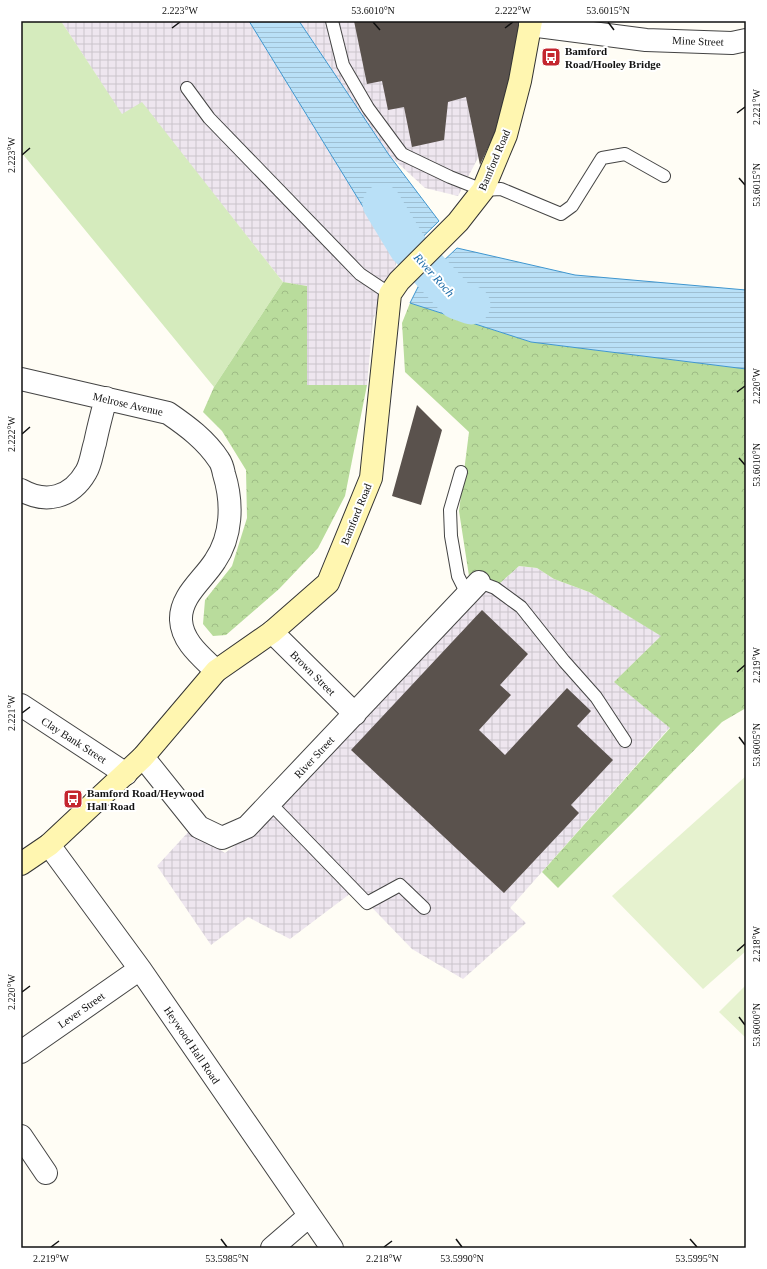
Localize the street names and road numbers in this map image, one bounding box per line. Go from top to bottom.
street label: Mine Street [672,34,724,48]
street label: Bamford Road [476,127,512,192]
street label: Melrose Avenue [92,390,164,418]
street label: Bamford Road [338,481,374,546]
street label: Brown Street [288,648,338,698]
street label: Clay Bank Street [39,715,109,765]
street label: River Street [292,734,336,780]
street label: Lever Street [55,990,107,1030]
street label: Heywood Hall Road [162,1004,223,1086]

